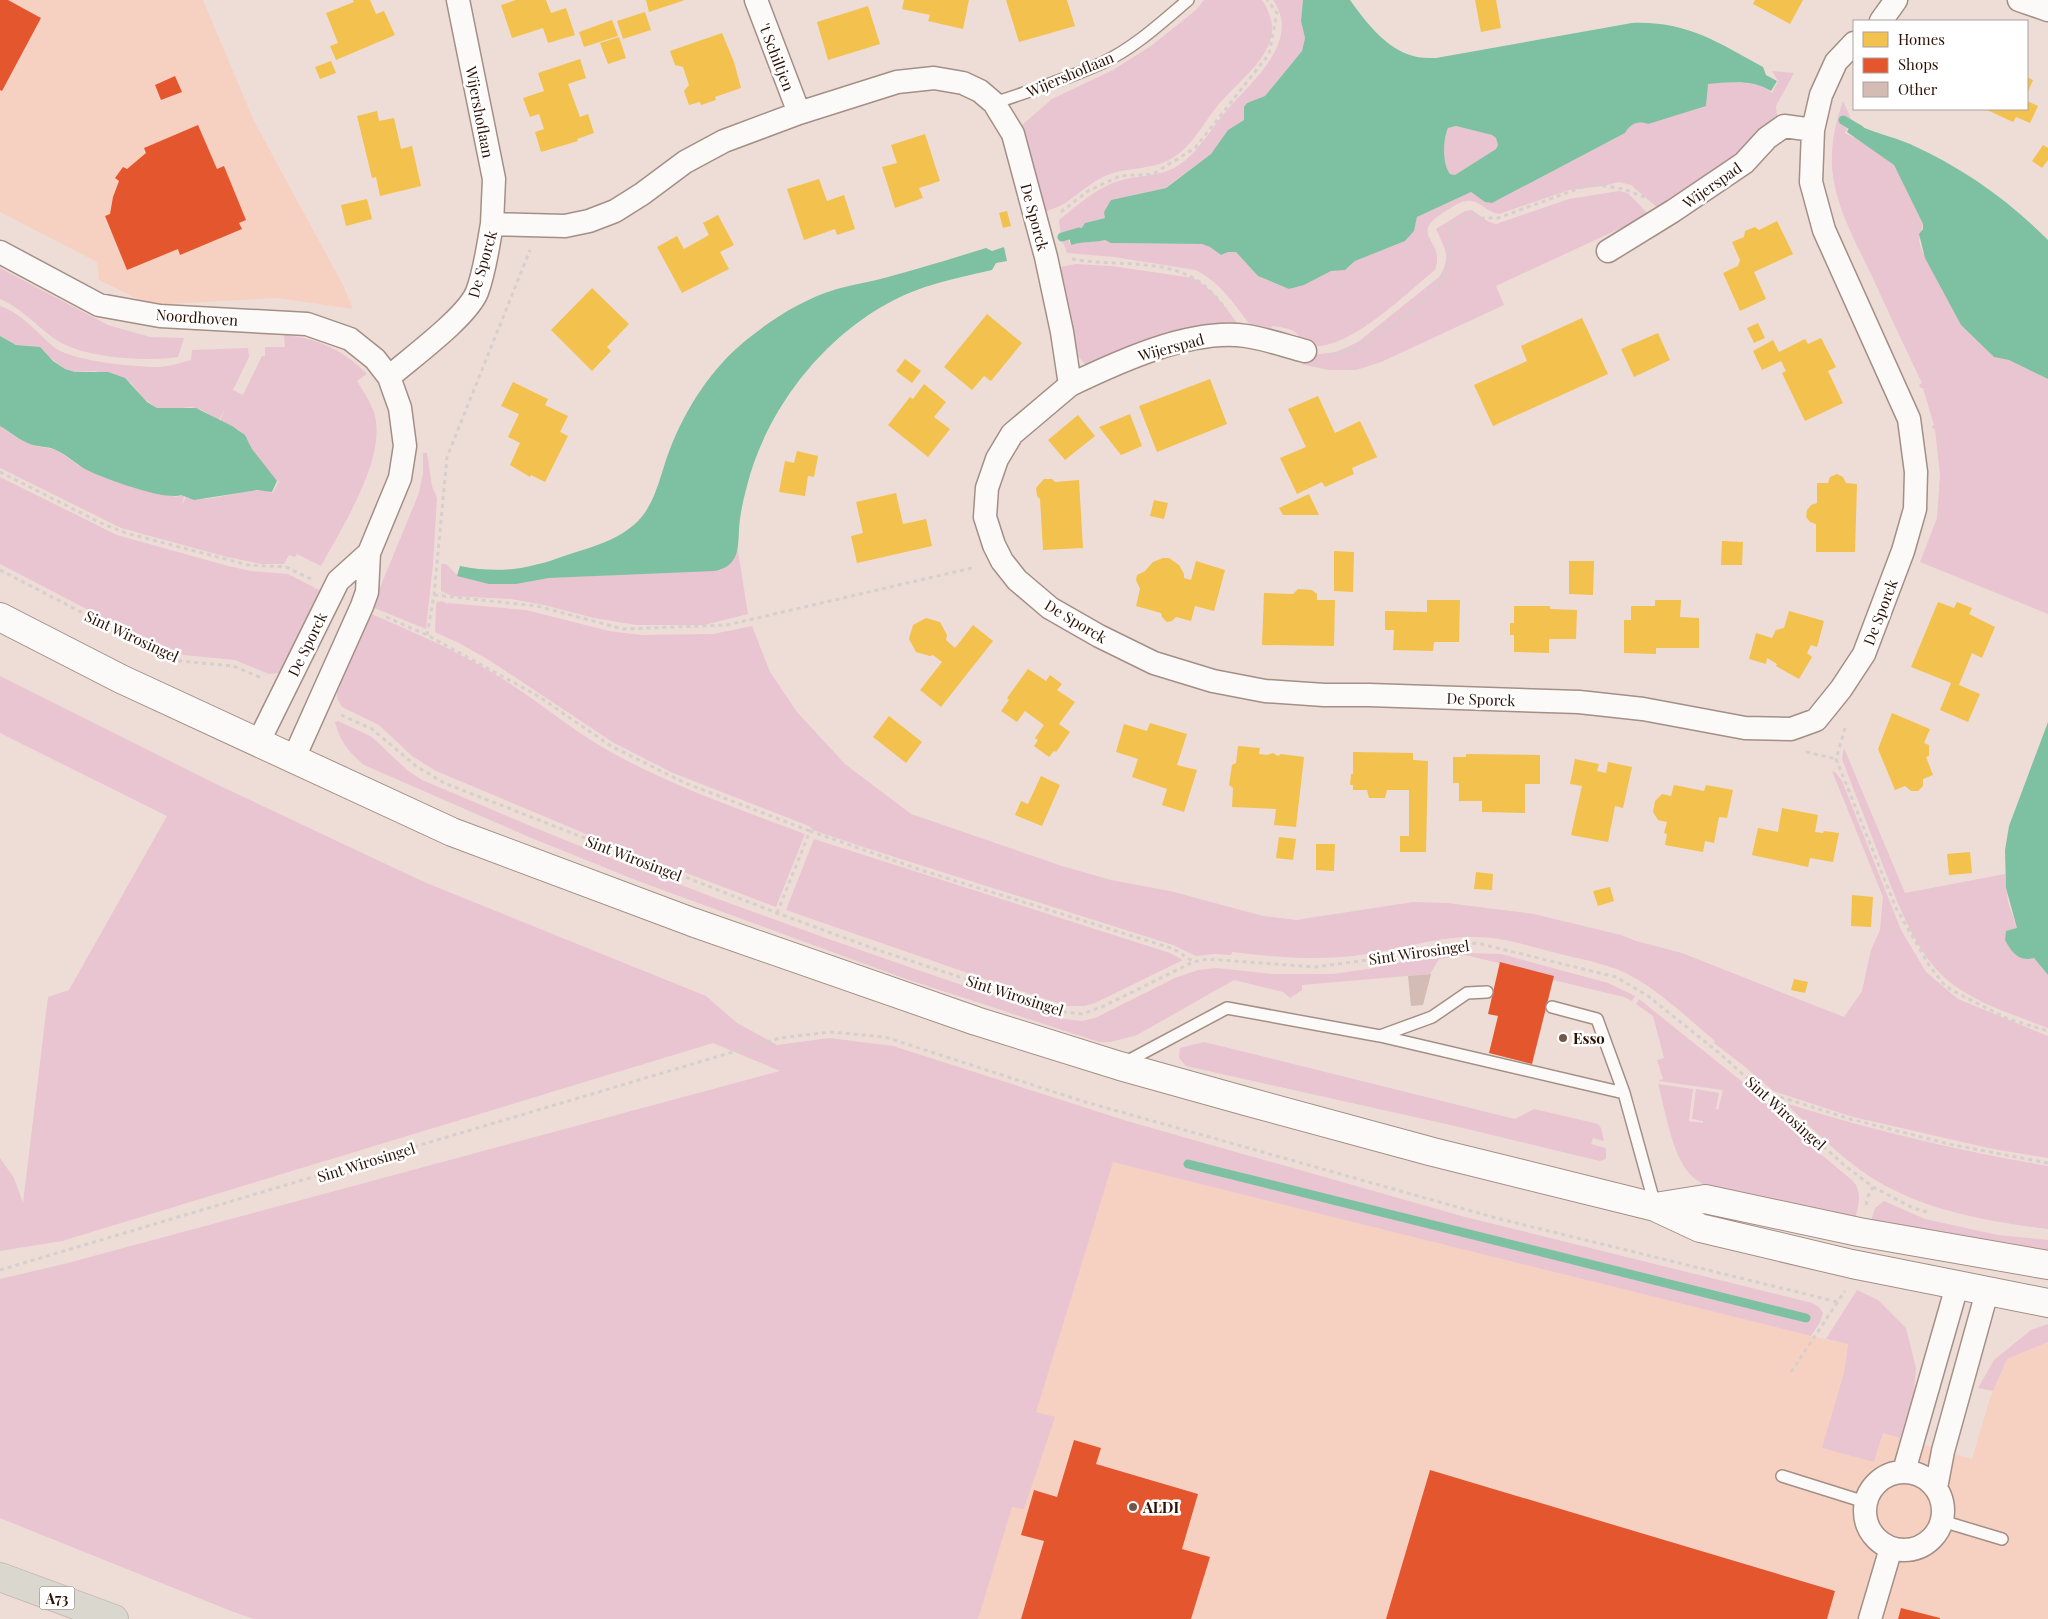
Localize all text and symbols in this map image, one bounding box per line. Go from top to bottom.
street label: 't Schiltjen [755,20,799,94]
legend [1853,20,2028,110]
text: Homes [1898,29,1945,49]
street label: Wijershoflaan [1022,47,1117,102]
text: Shops [1898,54,1939,74]
street label: Wijershoflaan [461,64,499,160]
text: Other [1898,79,1938,99]
street label: Wijerspad [1678,157,1746,213]
street label: De Sporck [1016,181,1054,254]
street label: De Sporck [463,227,501,300]
street label: Noordhoven [155,304,239,330]
street label: Wijerspad [1135,329,1206,366]
street label: De Sporck [1858,575,1902,648]
street label: De Sporck [1041,595,1111,648]
street label: Sint Wirosingel [82,605,182,667]
street label: De Sporck [283,608,331,679]
street label: De Sporck [1446,688,1517,710]
street label: Sint Wirosingel [583,830,685,886]
street label: Sint Wirosingel [1367,935,1471,969]
street label: Sint Wirosingel [964,970,1066,1020]
place label: Esso [1573,1028,1605,1048]
marker: Esso [1557,1032,1569,1044]
street label: Sint Wirosingel [1742,1072,1830,1154]
street label: Sint Wirosingel [315,1138,417,1186]
place label: ALDI [1142,1497,1179,1517]
marker: ALDI [1127,1501,1139,1513]
road number: A73 [40,1586,74,1610]

